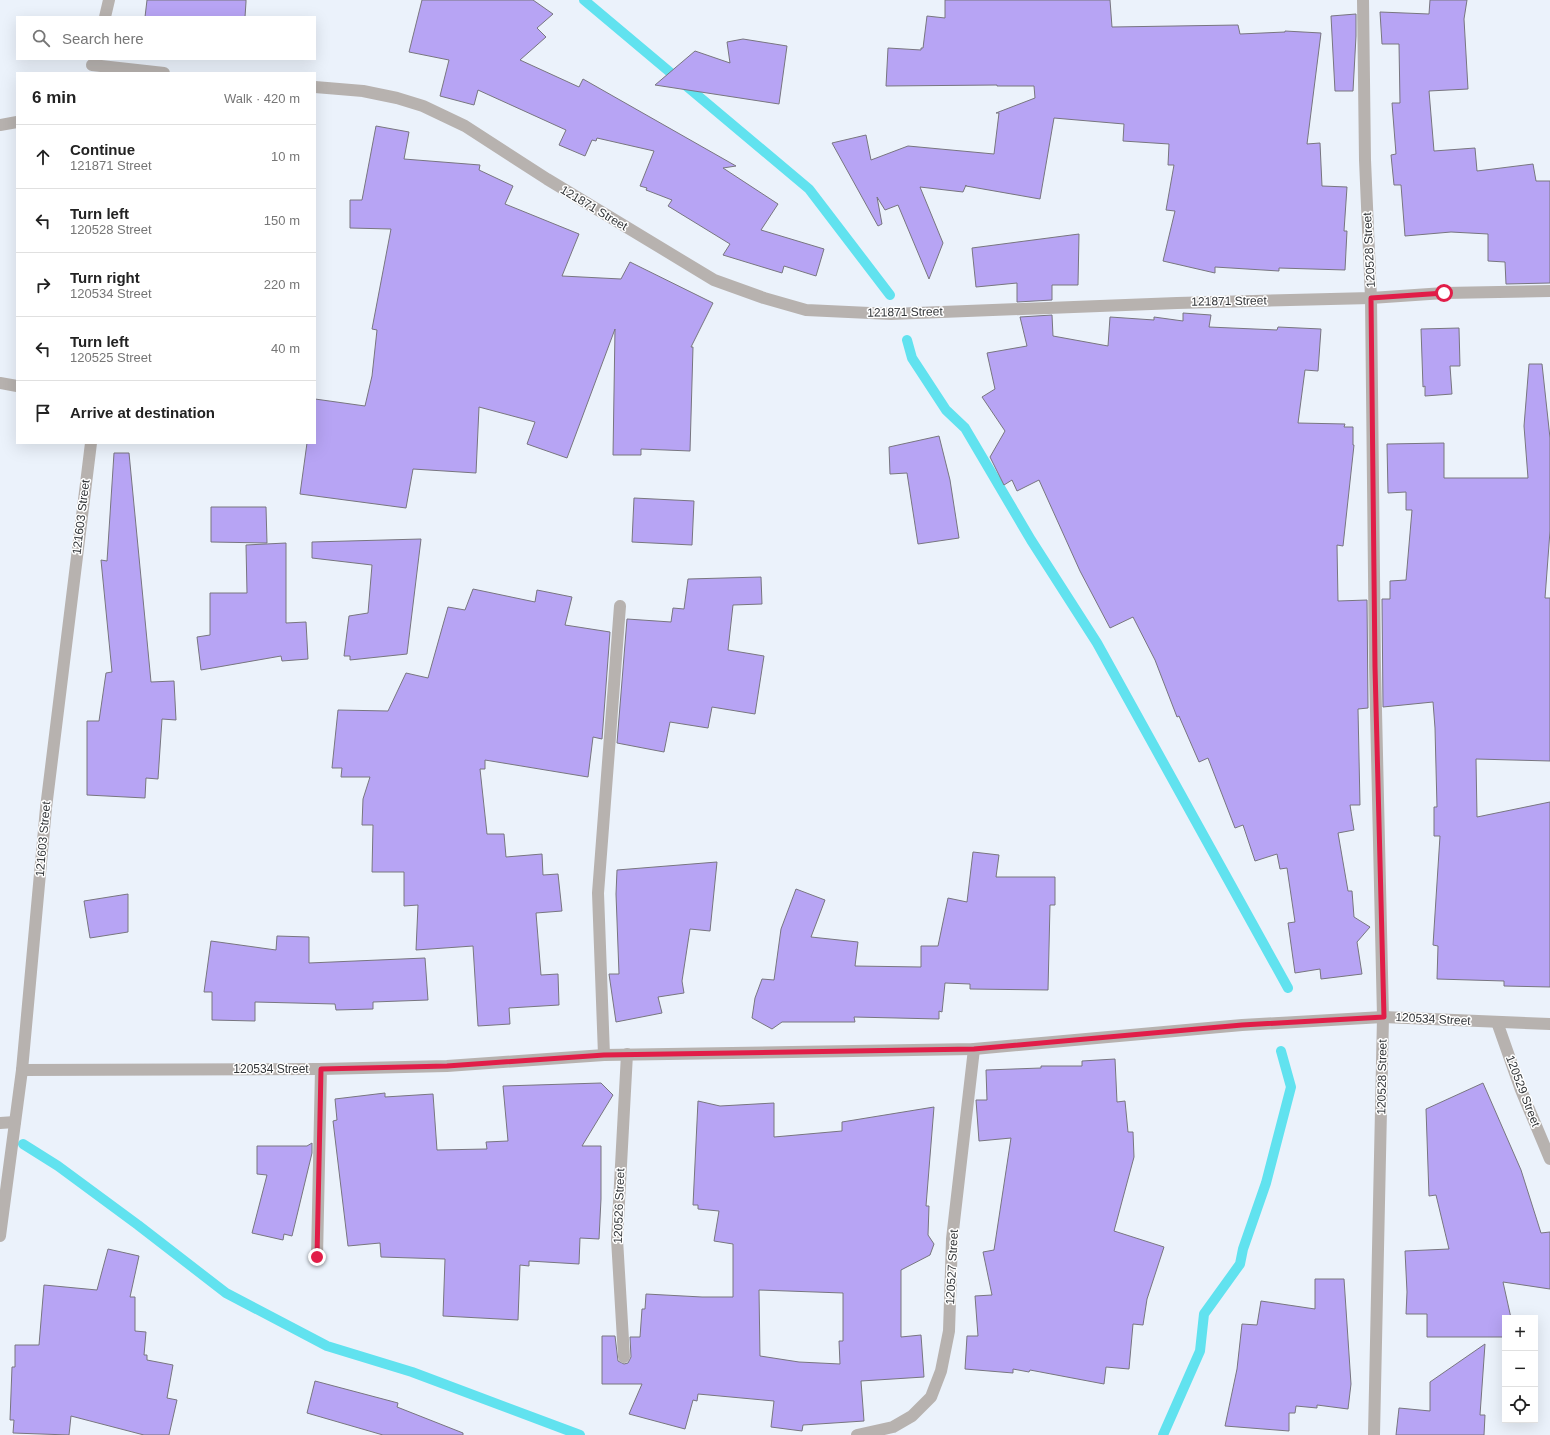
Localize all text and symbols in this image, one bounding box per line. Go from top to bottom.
search box [16,16,316,60]
icon: search [30,27,52,49]
text: Search here [62,30,144,47]
text: 6 min [32,88,76,107]
text: Walk · 420 m [224,91,300,106]
text: Continue [70,141,135,158]
icon: ahead [32,146,54,168]
text: 10 m [271,149,300,164]
text: 121871 Street [70,158,152,173]
street label: 121871 Street [558,183,630,234]
text: Turn left [70,205,129,222]
icon: left [32,210,54,232]
street label: 120528 Street [1360,211,1378,288]
text: 150 m [264,213,300,228]
text: 120528 Street [70,222,152,237]
text: Turn right [70,269,140,286]
icon: right [32,274,54,296]
text: 220 m [264,277,300,292]
route start [1435,284,1453,302]
text: 120534 Street [70,286,152,301]
street label: 121871 Street [1191,293,1267,309]
street label: 121871 Street [867,304,943,320]
text: Turn left [70,333,129,350]
icon: left [32,338,54,360]
text: 40 m [271,341,300,356]
text: 120525 Street [70,350,152,365]
icon: arrive [32,402,54,424]
text: Arrive at destination [70,404,215,421]
street label: 121603 Street [69,478,93,555]
street label: 121603 Street [33,800,53,877]
street label: 120534 Street [1395,1010,1472,1028]
street label: 120528 Street [1374,1039,1390,1115]
street label: 120529 Street [1503,1053,1543,1129]
street label: 120534 Street [233,1062,309,1076]
street label: 120526 Street [611,1167,627,1244]
street label: 120527 Street [943,1228,961,1305]
route end [308,1248,326,1266]
map controls [1502,1315,1538,1423]
button: + [1502,1315,1538,1351]
button: − [1502,1351,1538,1387]
button: locate [1502,1387,1538,1423]

